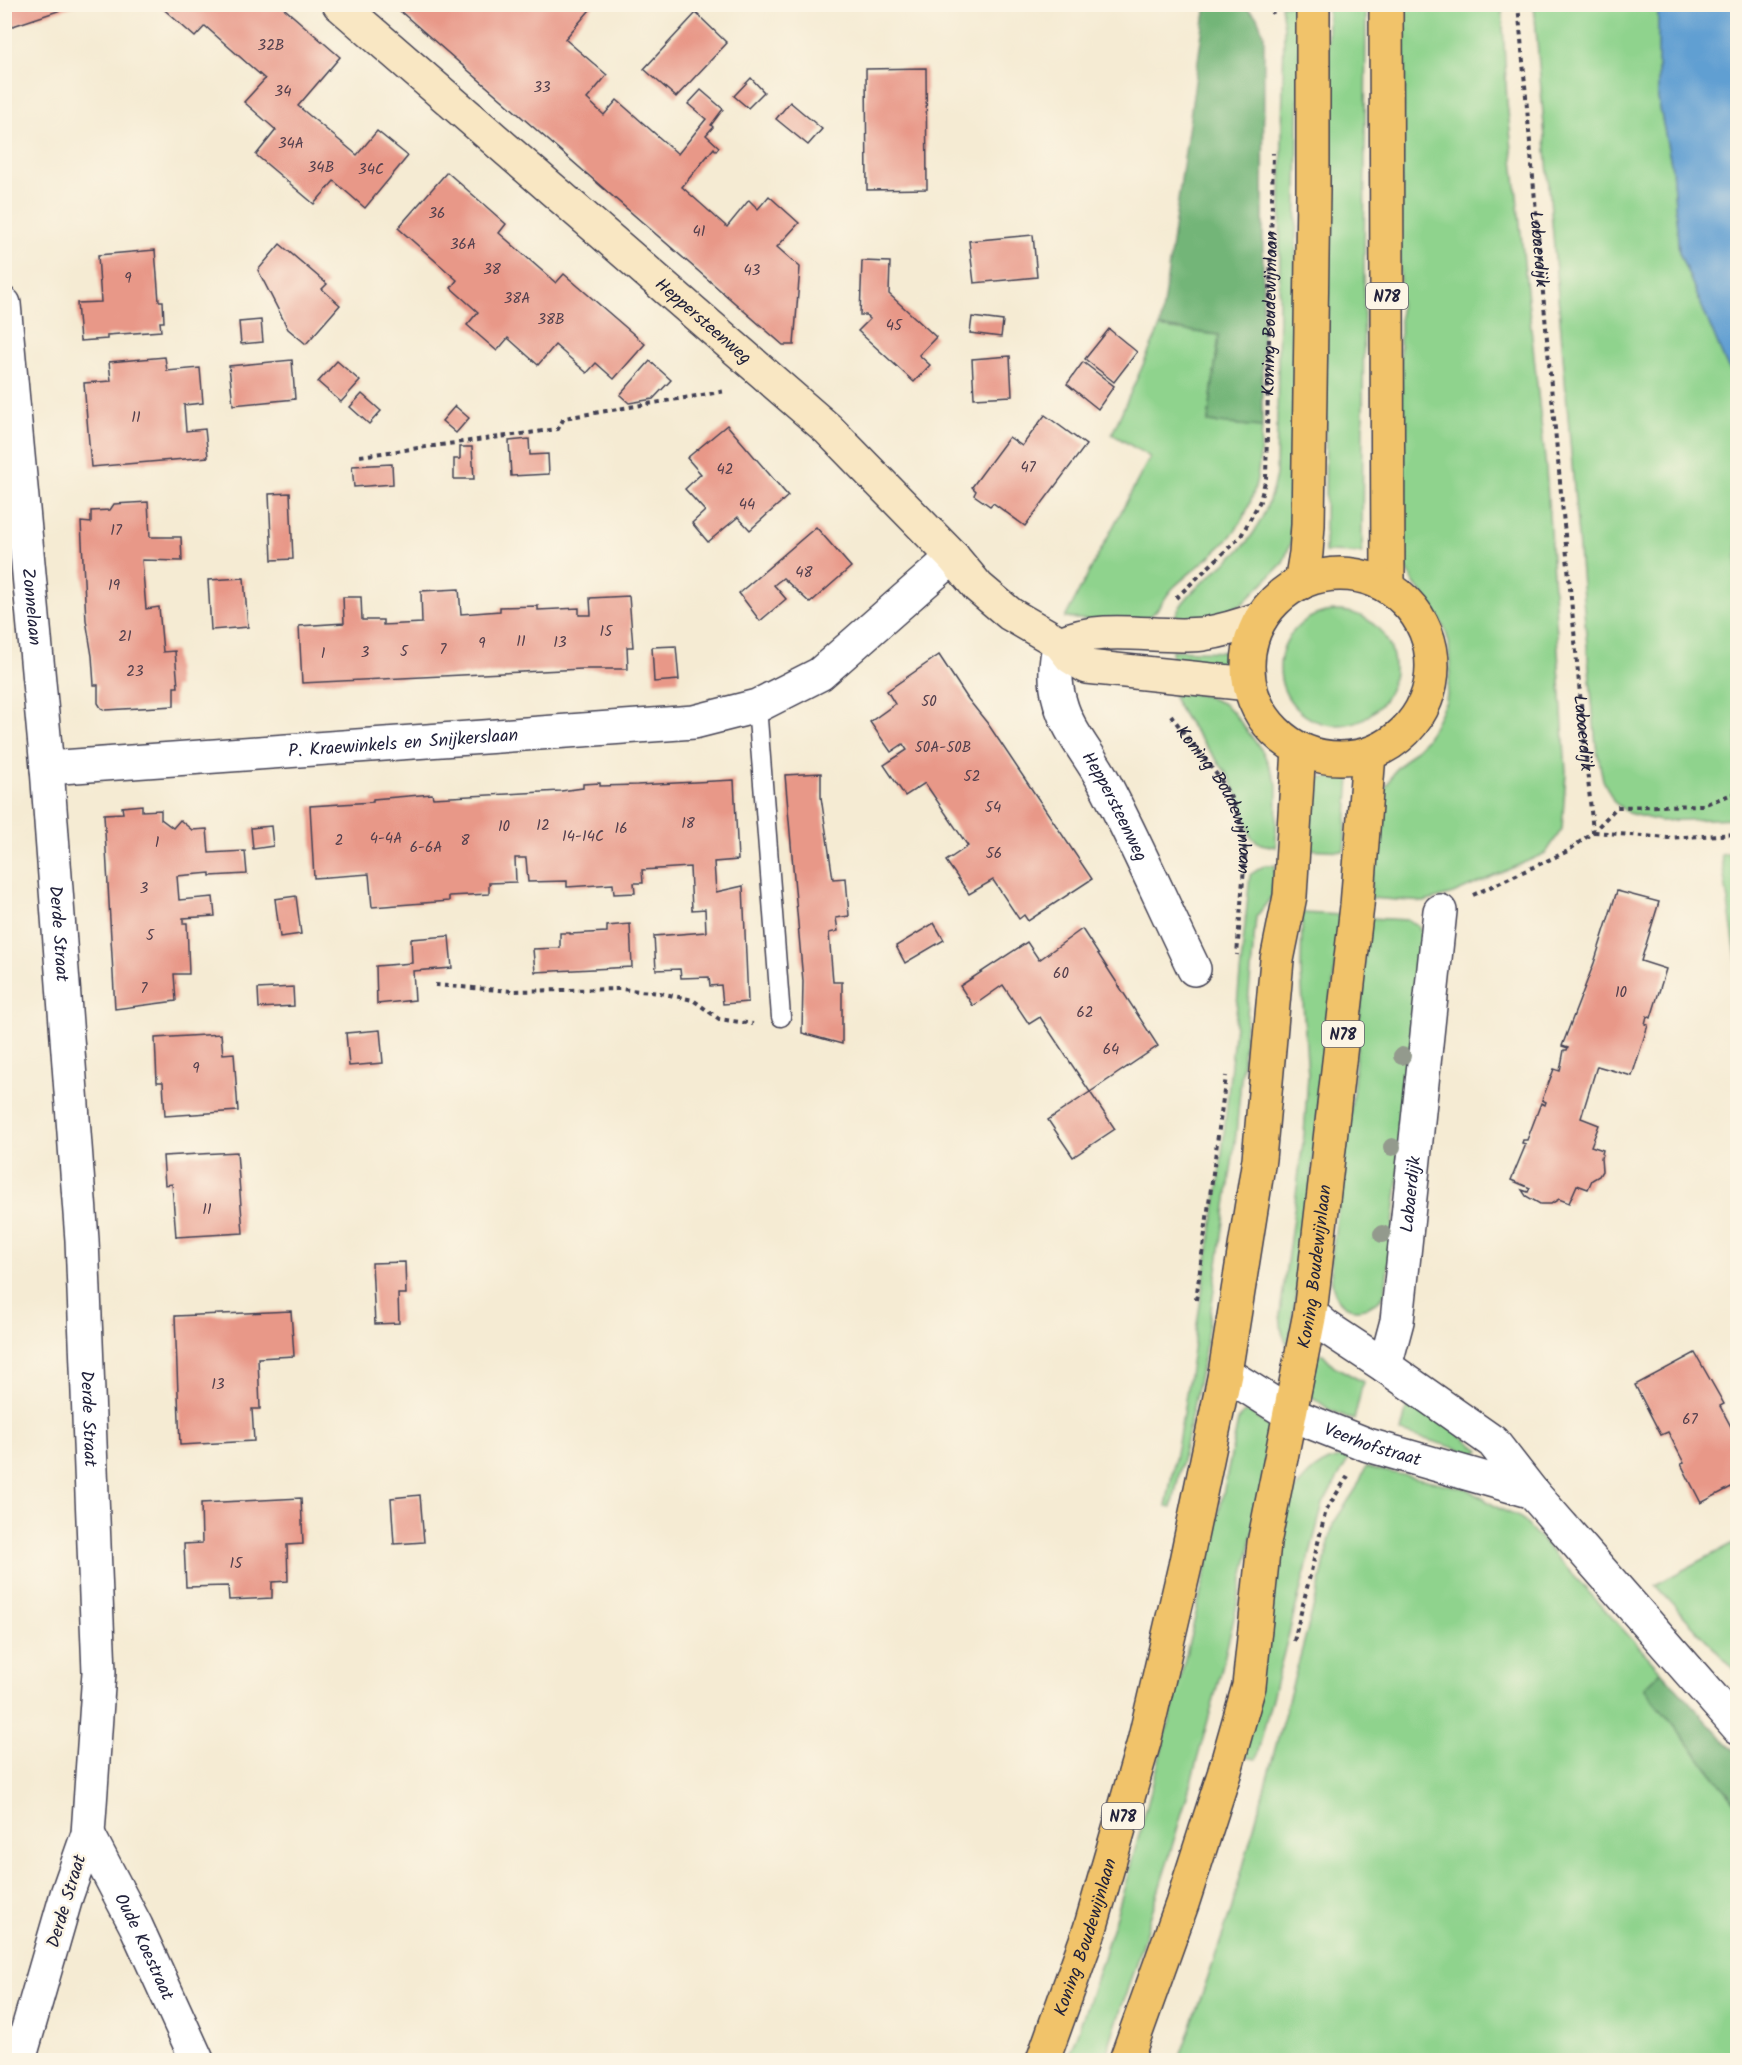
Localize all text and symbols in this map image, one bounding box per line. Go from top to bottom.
house number: 32B [258,34,284,58]
house number: 33 [533,76,551,100]
house number: 34 [275,80,291,104]
house number: 34A [278,132,304,156]
house number: 34B [308,156,334,180]
house number: 34C [358,158,384,182]
house number: 36 [429,202,445,226]
street label: Labaerdijk [1520,210,1556,289]
house number: 41 [693,220,706,244]
street label: Koning Boudewijnlaan [1255,231,1287,396]
house number: 36A [450,233,476,257]
house number: 38 [483,258,502,282]
house number: 43 [744,259,761,283]
house number: 9 [124,267,132,291]
street label: Heppersteenweg [647,271,758,373]
road number: N78 [1366,283,1408,309]
house number: 38A [504,287,530,311]
house number: 38B [537,308,565,332]
house number: 45 [886,314,903,338]
house number: 11 [131,406,141,430]
house number: 47 [1020,456,1037,480]
house number: 42 [717,458,733,482]
house number: 44 [739,493,755,517]
house number: 17 [110,519,123,543]
house number: 48 [795,561,814,585]
street label: Zonnelaan [13,567,49,647]
house number: 19 [108,574,121,598]
house number: 15 [600,620,613,644]
house number: 21 [118,625,132,649]
house number: 11 [516,630,526,654]
house number: 13 [553,631,567,655]
house number: 9 [478,632,486,656]
house number: 7 [440,638,448,662]
house number: 5 [400,640,409,664]
house number: 3 [361,641,370,665]
house number: 1 [321,642,326,666]
house number: 23 [126,660,144,684]
house number: 50 [921,690,937,714]
street label: Labaerdijk [1564,694,1600,773]
street label: Koning Boudewijnlaan [1167,720,1258,875]
street label: P. Kraewinkels en Snijkerslaan [287,722,519,767]
house number: 50A-50B [915,736,971,760]
street label: Heppersteenweg [1073,746,1154,867]
house number: 52 [964,765,980,789]
house number: 54 [985,796,1001,820]
house number: 18 [681,812,696,836]
house number: 12 [536,814,550,838]
house number: 10 [498,815,511,839]
house number: 16 [614,817,628,841]
house number: 14-14C [562,825,604,849]
house number: 4-4A [370,827,402,851]
house number: 2 [335,829,343,853]
house number: 8 [460,829,470,853]
house number: 1 [155,831,160,855]
house number: 6-6A [410,836,442,860]
house number: 56 [986,842,1002,866]
house number: 3 [140,877,149,901]
street label: Derde Straat [40,885,76,984]
house number: 5 [146,924,155,948]
house number: 60 [1053,962,1069,986]
house number: 7 [141,977,149,1001]
house number: 10 [1615,981,1628,1005]
house number: 62 [1076,1001,1094,1025]
road number: N78 [1322,1021,1364,1047]
house number: 64 [1103,1038,1119,1062]
house number: 9 [192,1057,200,1081]
street label: Labaerdijk [1393,1154,1430,1234]
street label: Koning Boudewijnlaan [1290,1183,1341,1351]
house number: 11 [202,1198,212,1222]
street label: Derde Straat [71,1370,104,1468]
house number: 13 [211,1373,225,1397]
house number: 67 [1682,1408,1699,1432]
street label: Veerhofstraat [1319,1416,1425,1476]
house number: 15 [230,1552,243,1576]
road number: N78 [1102,1803,1144,1829]
street label: Derde Straat [39,1850,96,1952]
street label: Koning Boudewijnlaan [1047,1855,1126,2021]
street label: Oude Koestraat [105,1889,181,2006]

